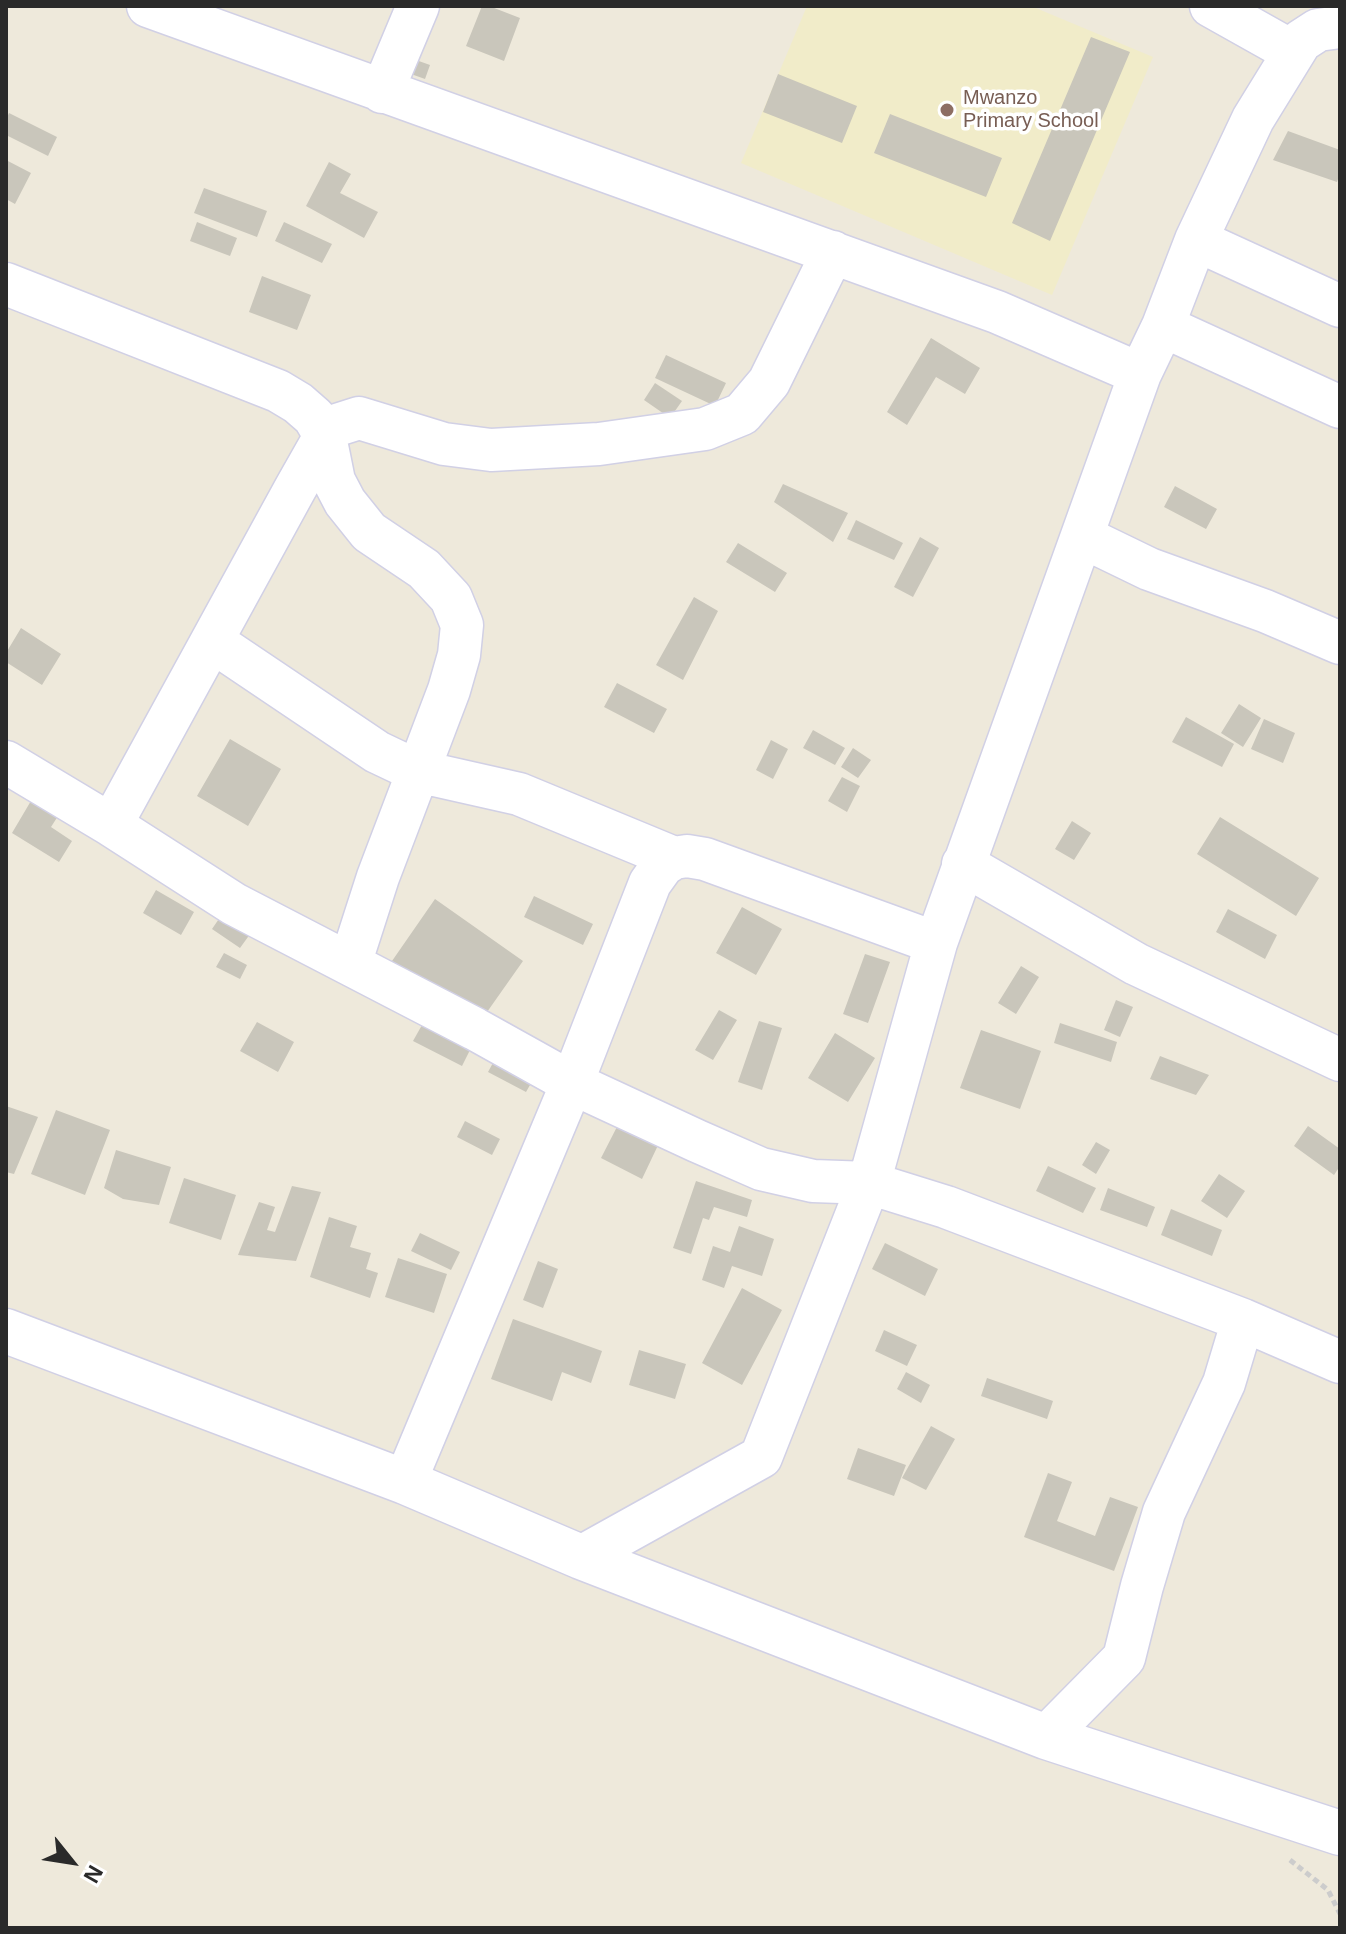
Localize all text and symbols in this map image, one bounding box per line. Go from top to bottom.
place label: Mwanzo Primary School [963,86,1099,133]
marker: Mwanzo Primary School [938,101,956,119]
north arrow [32,1822,112,1902]
text: N [78,1861,108,1887]

